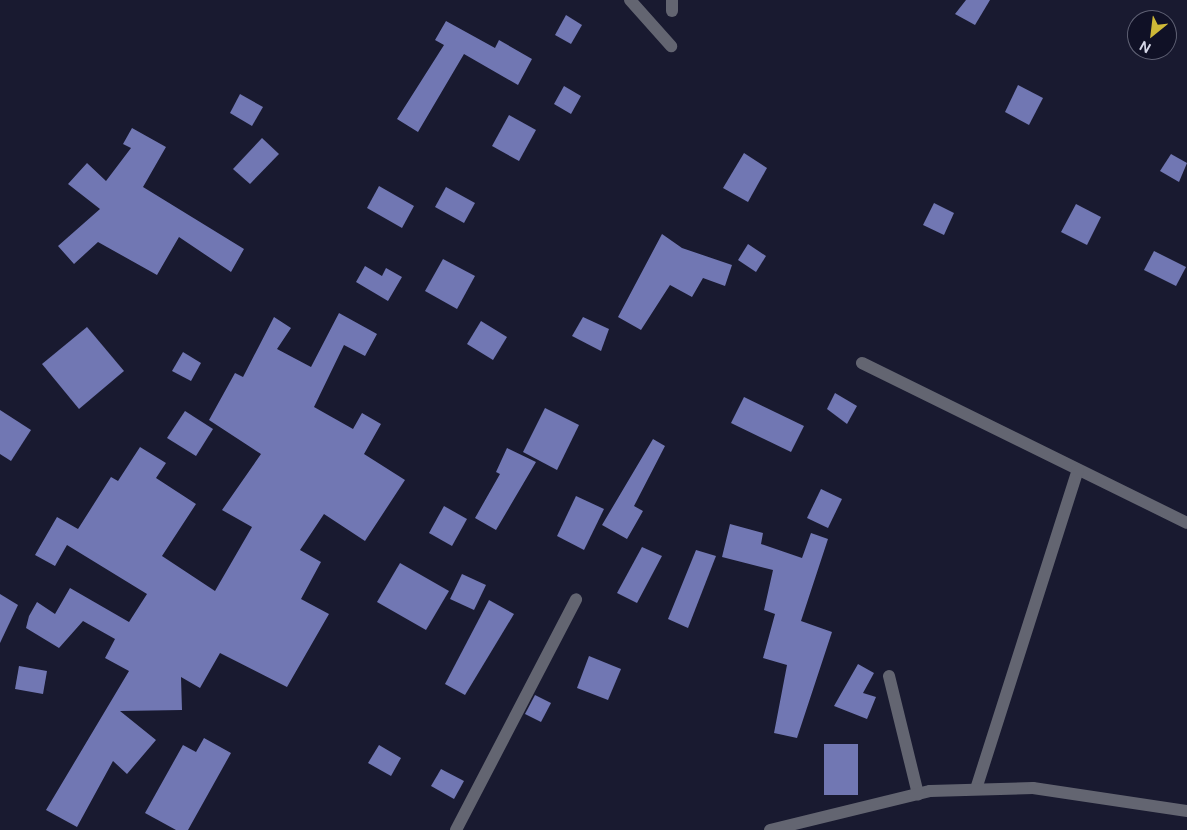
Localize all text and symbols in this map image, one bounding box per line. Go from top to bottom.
north arrow [1127,10,1177,60]
text: N [1136,37,1154,58]

